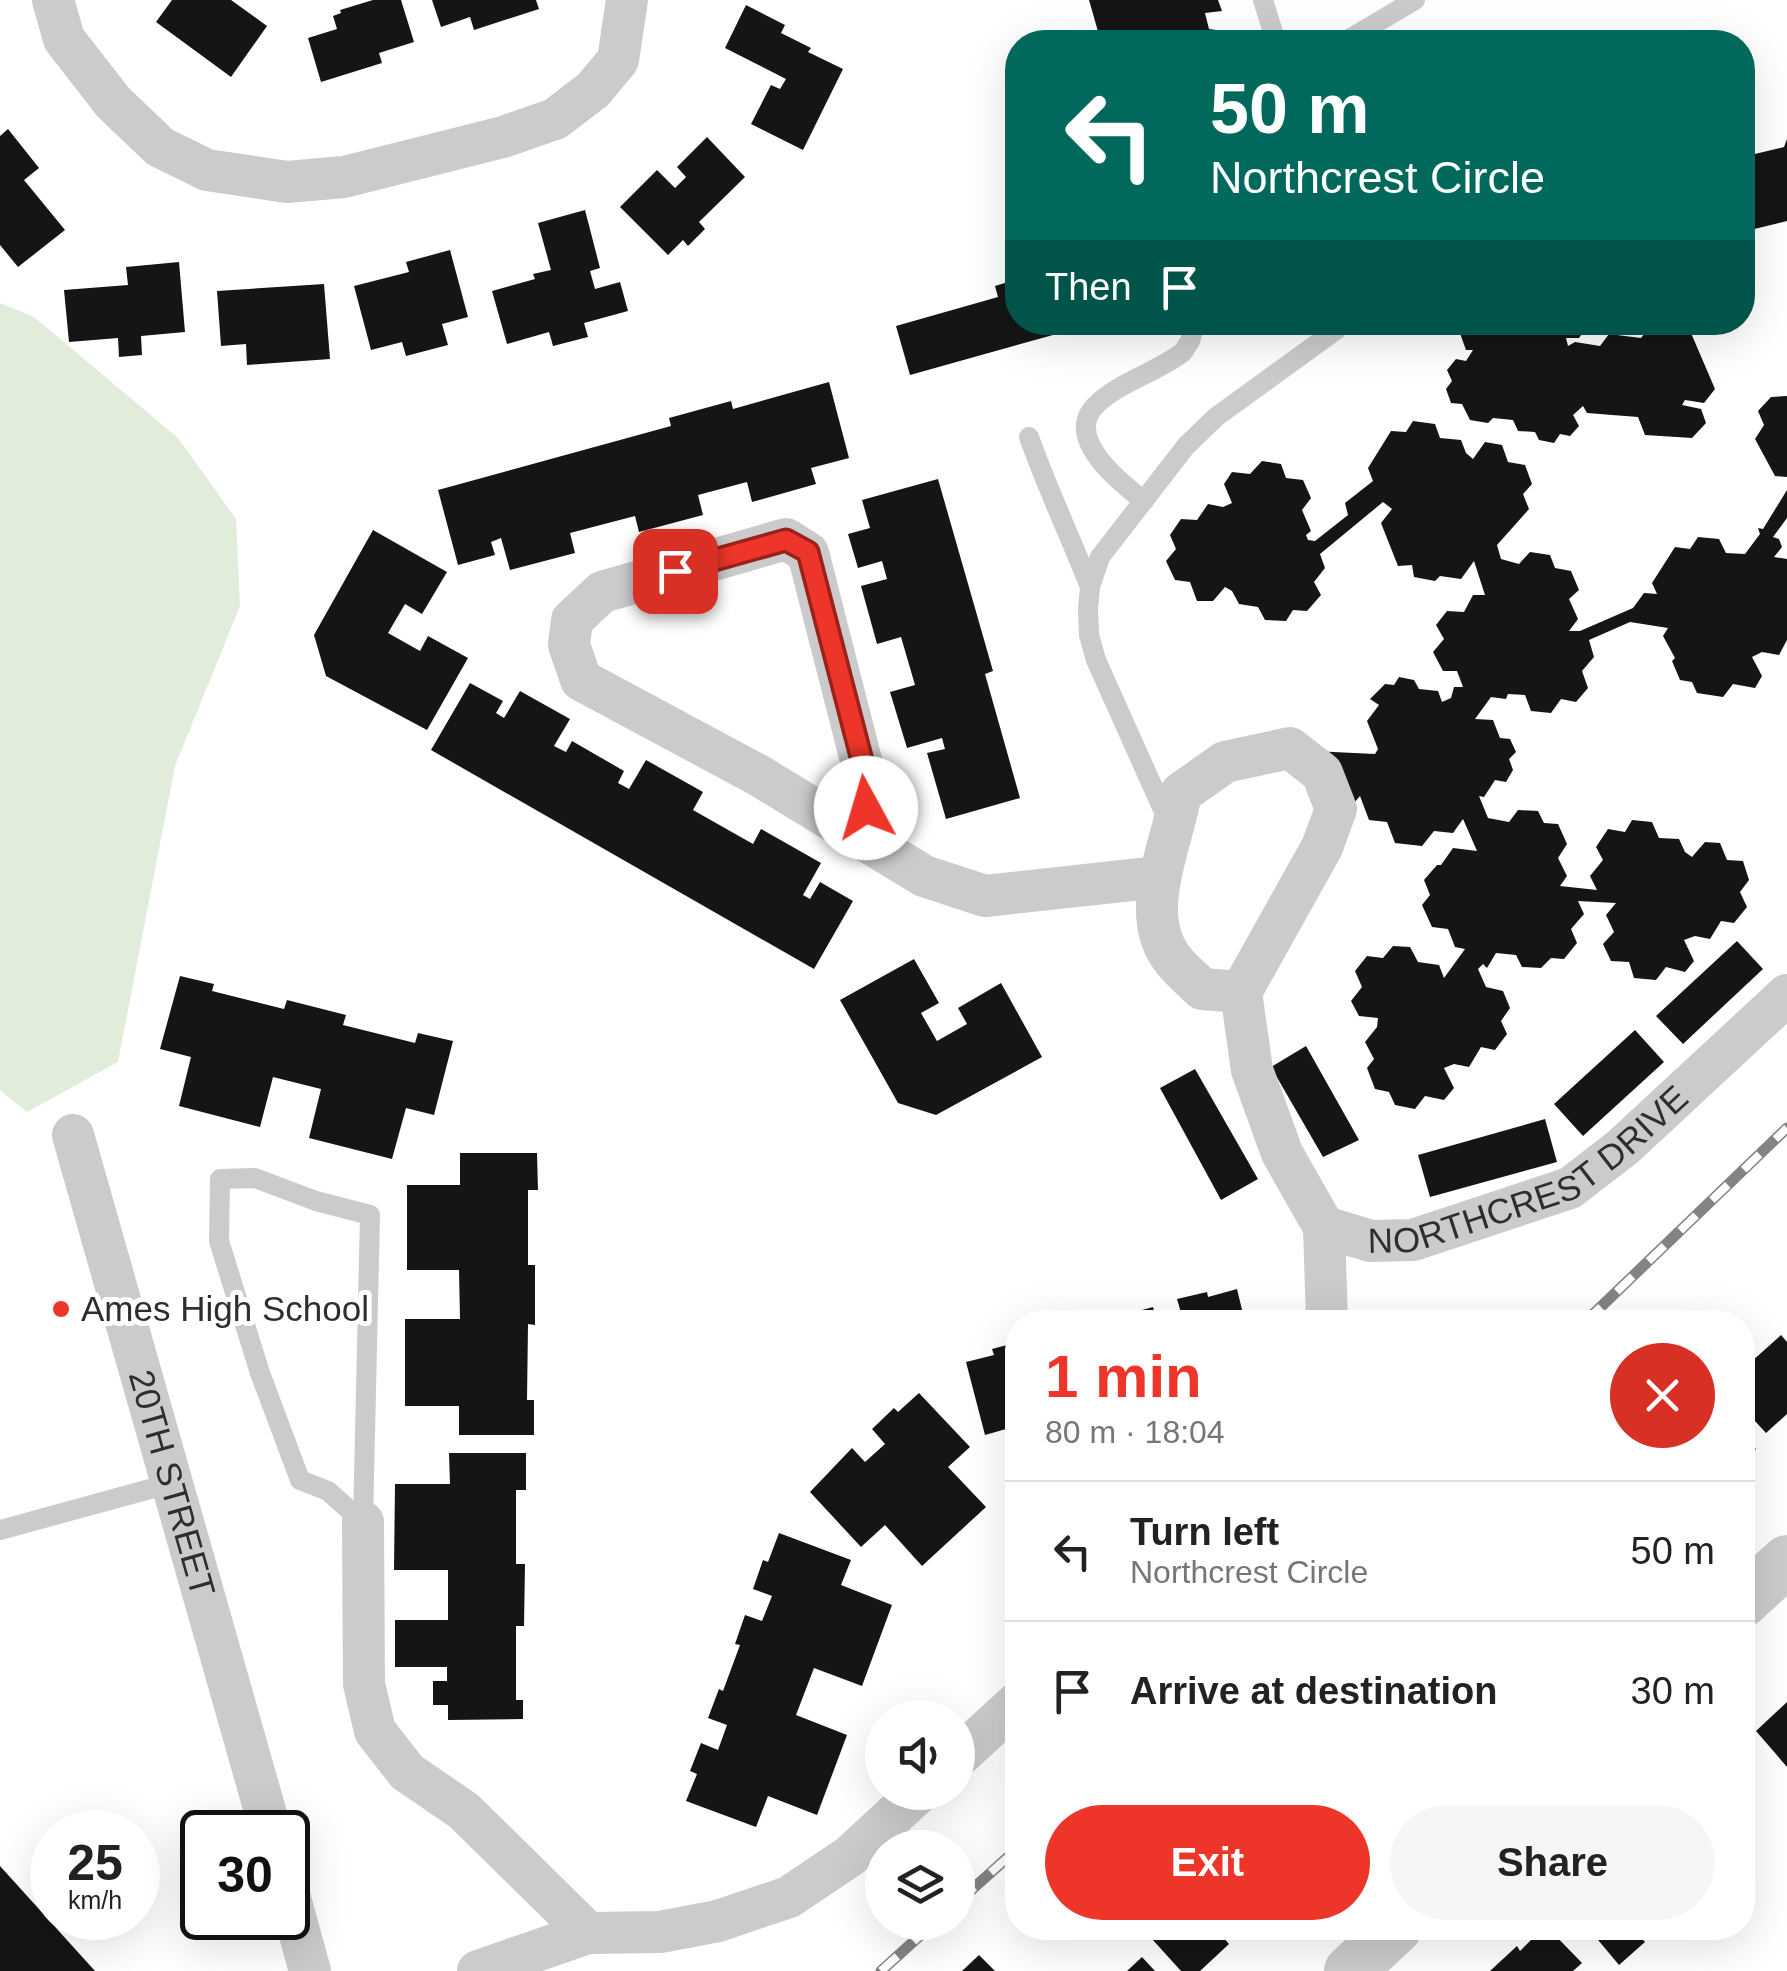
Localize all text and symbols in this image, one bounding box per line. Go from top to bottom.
icon: left [1045,70,1175,200]
text: 50 m [1210,70,1370,148]
text: Northcrest Circle [1210,152,1545,203]
icon: arrive [1152,260,1207,315]
text: Then [1045,266,1132,308]
pin [633,529,718,614]
icon: arrive [648,544,703,599]
position arrow [814,756,918,860]
street label: NORTHCREST DRIVE [1367,1077,1695,1260]
place label: Ames High School [81,1289,369,1328]
marker: Ames High School [50,1298,72,1320]
text: 1 min [1045,1343,1202,1410]
button: close [1610,1343,1715,1448]
street label: 20TH STREET [122,1365,223,1601]
text: 80 m · 18:04 [1045,1414,1225,1450]
text: Turn left [1130,1511,1279,1553]
icon: left [1045,1524,1100,1579]
text: 50 m [1631,1530,1715,1572]
text: Northcrest Circle [1130,1554,1368,1590]
icon: arrive [1045,1664,1100,1719]
text: Arrive at destination [1130,1670,1497,1712]
text: 30 m [1631,1670,1715,1712]
map controls [865,1700,975,1940]
button: sound [865,1700,975,1810]
button: Exit [1045,1805,1370,1920]
button: Share [1390,1805,1715,1920]
speed limit sign: 30 [180,1810,310,1940]
button: layers [865,1830,975,1940]
text: 25 [67,1835,123,1891]
text: km/h [68,1886,122,1914]

